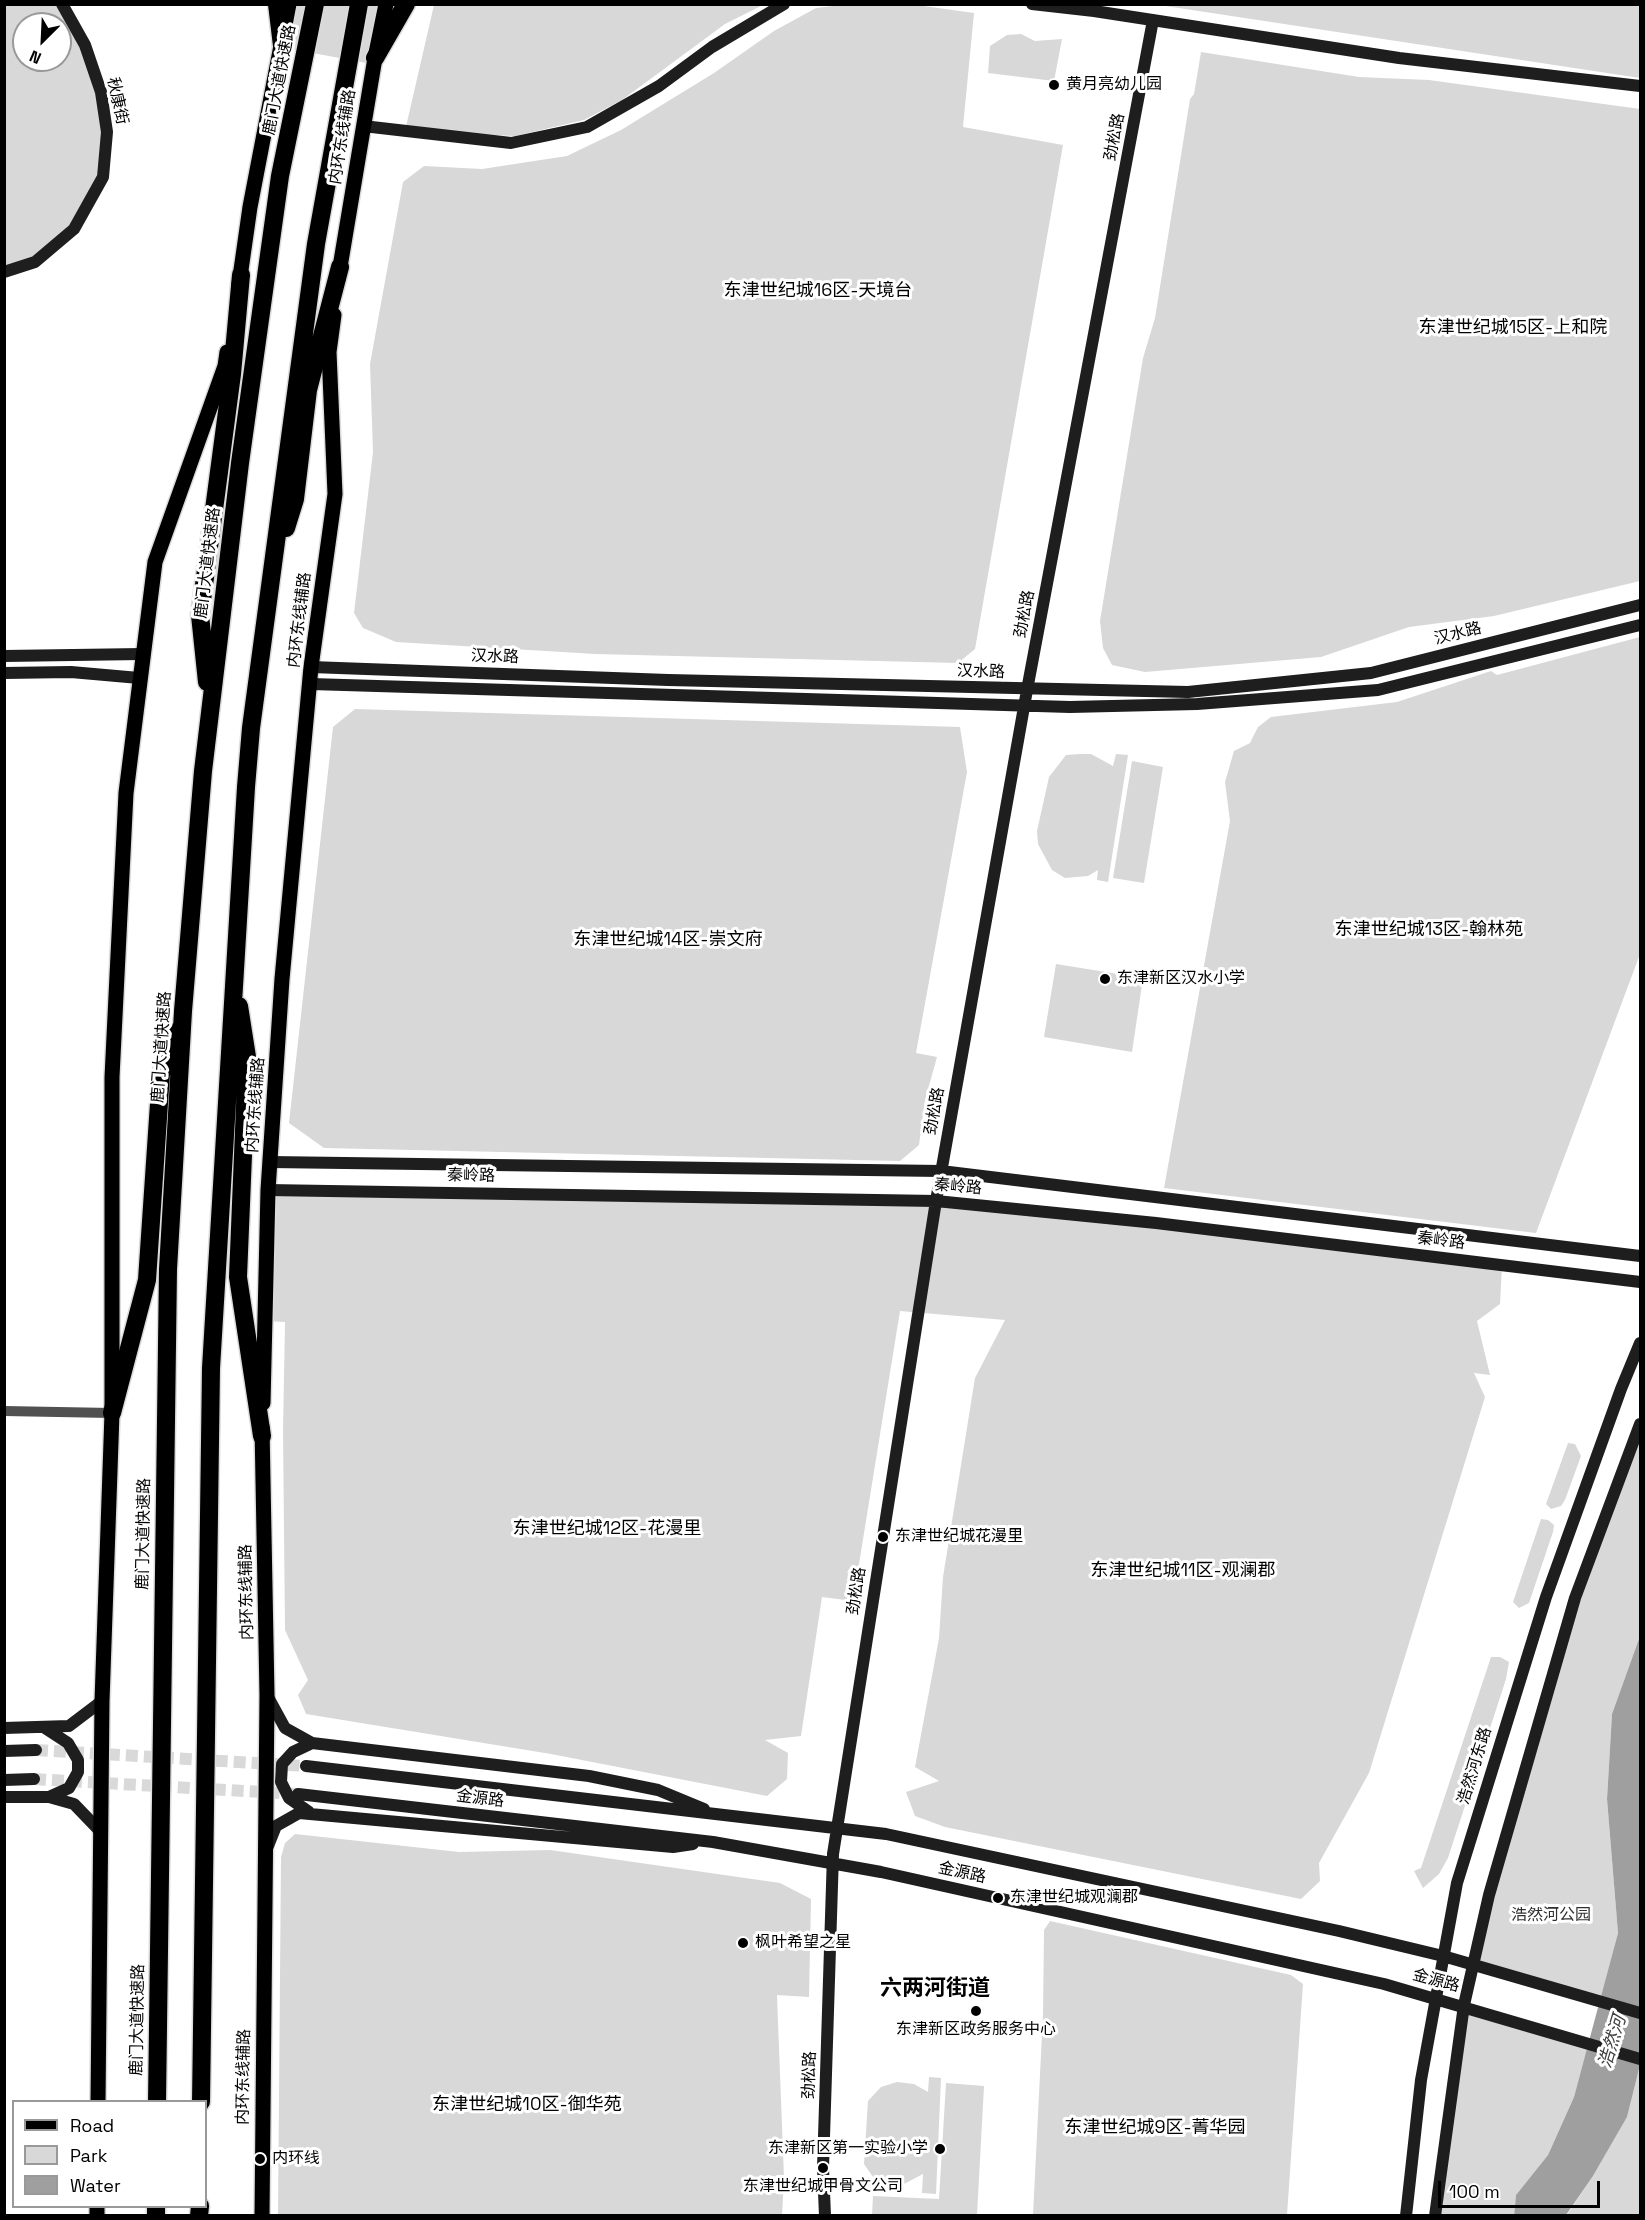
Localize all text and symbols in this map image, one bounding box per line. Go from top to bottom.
north arrow [12,12,72,72]
street label: 鹿门大道快速路 [260,23,300,137]
text: N [26,45,44,69]
place label: 黄月亮幼儿园 [1066,75,1162,95]
street label: 秋康街 [103,76,131,126]
marker: 黄月亮幼儿园 [1047,78,1061,92]
street label: 内环东线辅路 [326,88,360,186]
street label: 劲松路 [1101,112,1129,162]
district label: 东津世纪城16区-天境台 [724,280,912,302]
district label: 东津世纪城15区-上和院 [1419,317,1607,339]
street label: 鹿门大道快速路 [192,506,224,620]
street label: 内环东线辅路 [285,571,315,669]
street label: 劲松路 [1011,589,1039,639]
street label: 汉水路 [1432,619,1484,649]
street label: 汉水路 [471,647,519,667]
street label: 汉水路 [957,662,1005,682]
district label: 东津世纪城13区-翰林苑 [1335,919,1523,941]
district label: 东津世纪城14区-崇文府 [574,929,762,951]
place label: 东津新区汉水小学 [1117,969,1245,989]
marker: 东津新区汉水小学 [1098,972,1112,986]
street label: 鹿门大道快速路 [149,990,175,1104]
street label: 内环东线辅路 [243,1056,269,1154]
street label: 劲松路 [921,1086,949,1136]
street label: 秦岭路 [447,1166,495,1186]
street label: 秦岭路 [933,1175,983,1199]
street label: 秦岭路 [1416,1229,1466,1253]
street label: 鹿门大道快速路 [133,1478,155,1590]
district label: 东津世纪城12区-花漫里 [513,1518,701,1540]
place label: 东津世纪城花漫里 [895,1527,1023,1547]
marker: 东津世纪城花漫里 [876,1530,890,1544]
street label: 内环东线辅路 [237,1544,257,1640]
district label: 东津世纪城11区-观澜郡 [1090,1560,1276,1582]
street label: 劲松路 [844,1566,870,1616]
street label: 浩然河东路 [1454,1725,1496,1807]
street label: 金源路 [455,1787,505,1811]
street label: 金源路 [937,1859,987,1887]
place label: 东津世纪城观澜郡 [1010,1888,1138,1908]
marker: 东津世纪城观澜郡 [991,1891,1005,1905]
park label: 浩然河公园 [1511,1906,1591,1926]
place label: 枫叶希望之星 [755,1933,851,1953]
marker: 枫叶希望之星 [736,1936,750,1950]
street label: 鹿门大道快速路 [127,1964,149,2076]
street label: 金源路 [1410,1966,1462,1996]
district label: 六两河街道 [880,1976,990,2002]
marker: 东津新区政务服务中心 [969,2004,983,2018]
water label: 浩然河 [1595,2013,1631,2071]
place label: 东津新区政务服务中心 [896,2020,1056,2040]
street label: 内环东线辅路 [234,2029,254,2125]
street label: 劲松路 [800,2051,820,2099]
district label: 东津世纪城10区-御华苑 [432,2094,622,2116]
legend [12,2100,207,2208]
text: Road [70,2114,114,2137]
district label: 东津世纪城9区-菁华园 [1064,2117,1246,2139]
place label: 东津新区第一实验小学 [768,2139,928,2159]
marker: 东津新区第一实验小学 [933,2142,947,2156]
text: Park [70,2144,107,2167]
place label: 内环线 [272,2149,320,2169]
marker: 内环线 [253,2152,267,2166]
marker: 东津世纪城甲骨文公司 [816,2161,830,2175]
scale bar [1441,2169,1603,2207]
text: Water [70,2174,121,2197]
place label: 东津世纪城甲骨文公司 [743,2177,903,2197]
text: 100 m [1449,2180,1500,2203]

